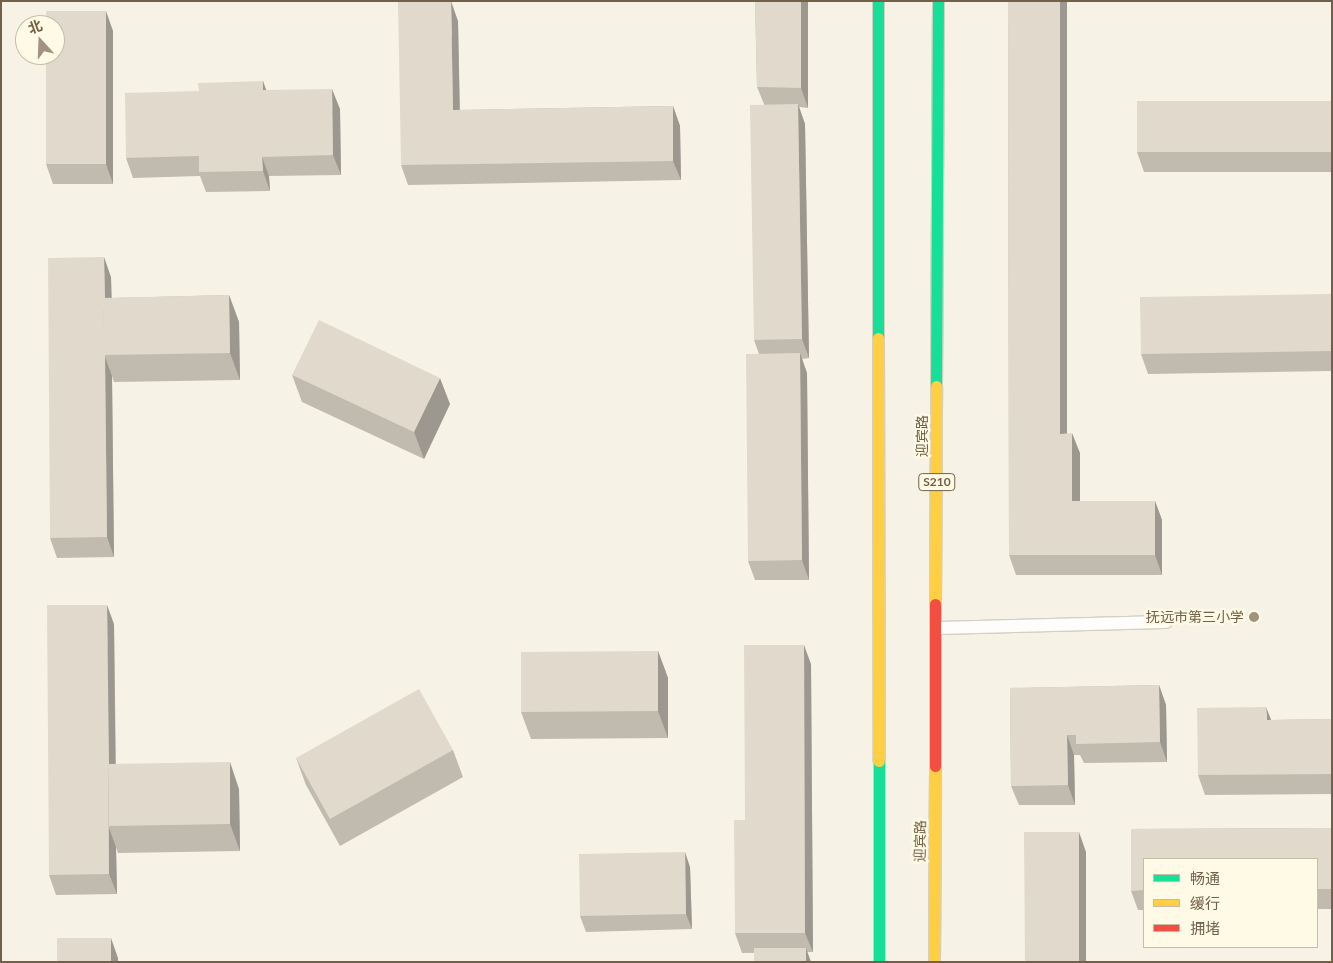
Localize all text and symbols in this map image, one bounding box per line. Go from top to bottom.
north arrow [15,15,65,65]
text: 北 [26,16,45,37]
street label: 迎宾路 [914,415,930,457]
road number: S210 [918,472,956,492]
place label: 抚远市第三小学 [1146,609,1244,625]
marker: 抚远市第三小学 [1248,611,1260,623]
street label: 迎宾路 [911,820,929,862]
legend [1143,858,1318,948]
text: 畅通 [1190,869,1220,887]
text: 缓行 [1190,894,1220,912]
text: 拥堵 [1190,919,1220,937]

